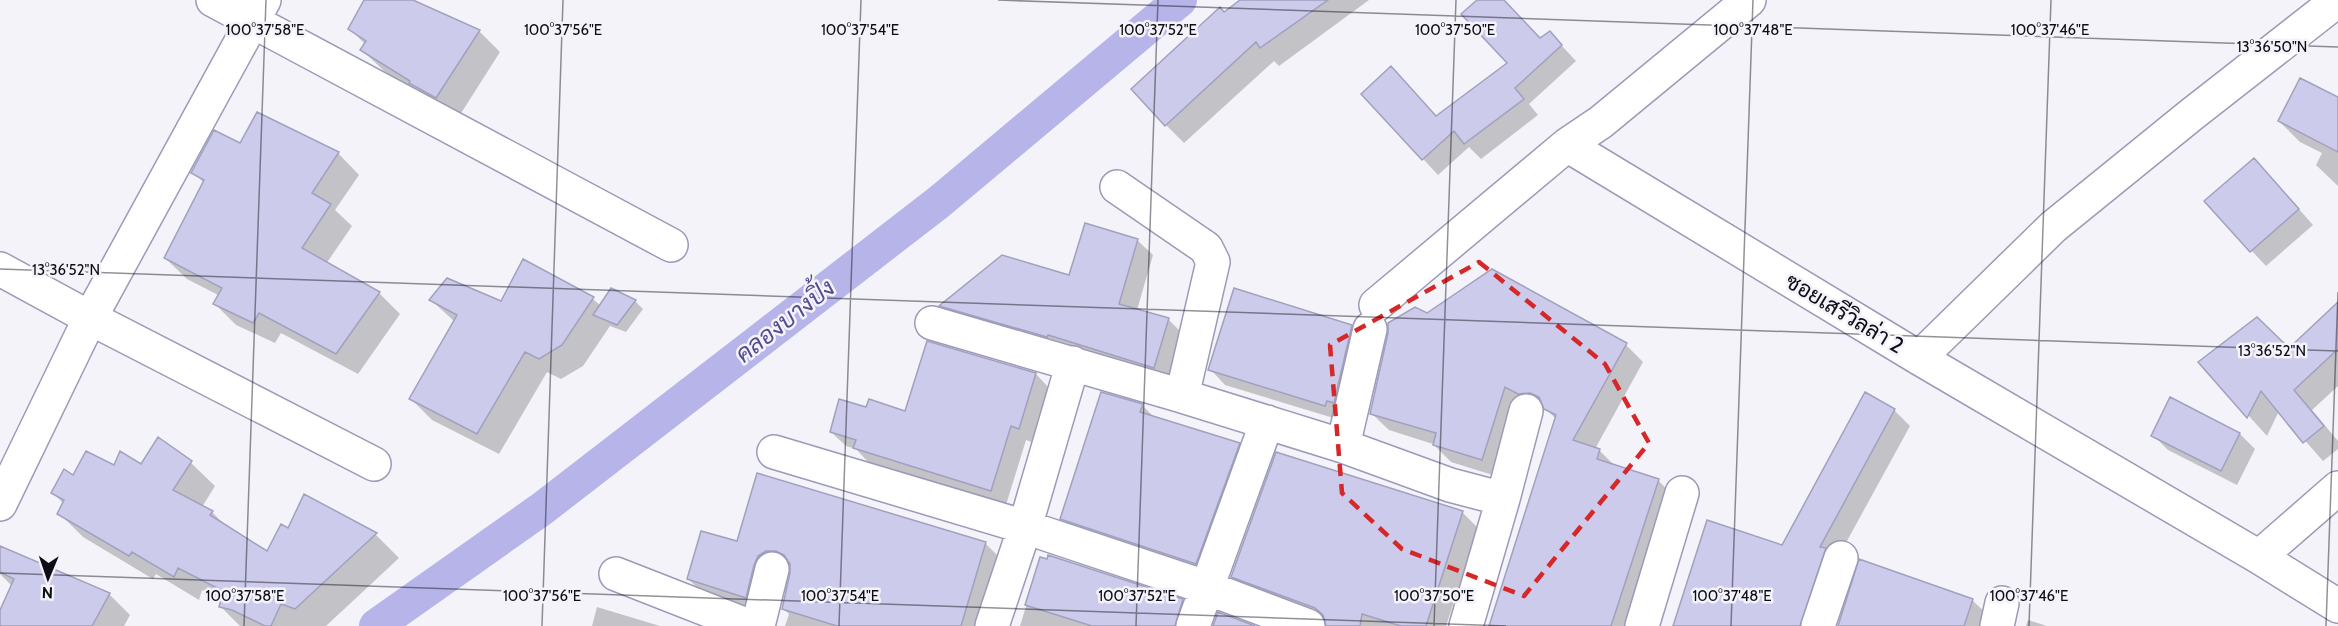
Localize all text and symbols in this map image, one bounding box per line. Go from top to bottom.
text: 100°37'58"E [226,21,304,39]
text: 100°37'56"E [524,21,602,39]
text: 100°37'54"E [821,21,899,39]
text: 100°37'52"E [1119,21,1197,39]
text: 100°37'50"E [1415,21,1495,39]
text: 100°37'48"E [1713,21,1793,39]
text: 100°37'46"E [2011,21,2089,39]
text: 13°36'50"N [2237,38,2307,56]
text: 13°36'52"N [32,261,100,279]
water label: คลองบางปิ้ง [726,268,840,368]
street label: ซอยเสรีวิลล่า 2 [1781,268,1909,359]
text: 13°36'52"N [2238,342,2306,360]
north arrow [18,548,78,608]
text: N [42,583,53,602]
text: 100°37'58"E [206,587,284,605]
text: 100°37'56"E [503,587,581,605]
text: 100°37'54"E [801,587,879,605]
text: 100°37'52"E [1098,587,1176,605]
text: 100°37'50"E [1394,587,1474,605]
text: 100°37'48"E [1692,587,1772,605]
text: 100°37'46"E [1990,587,2068,605]

